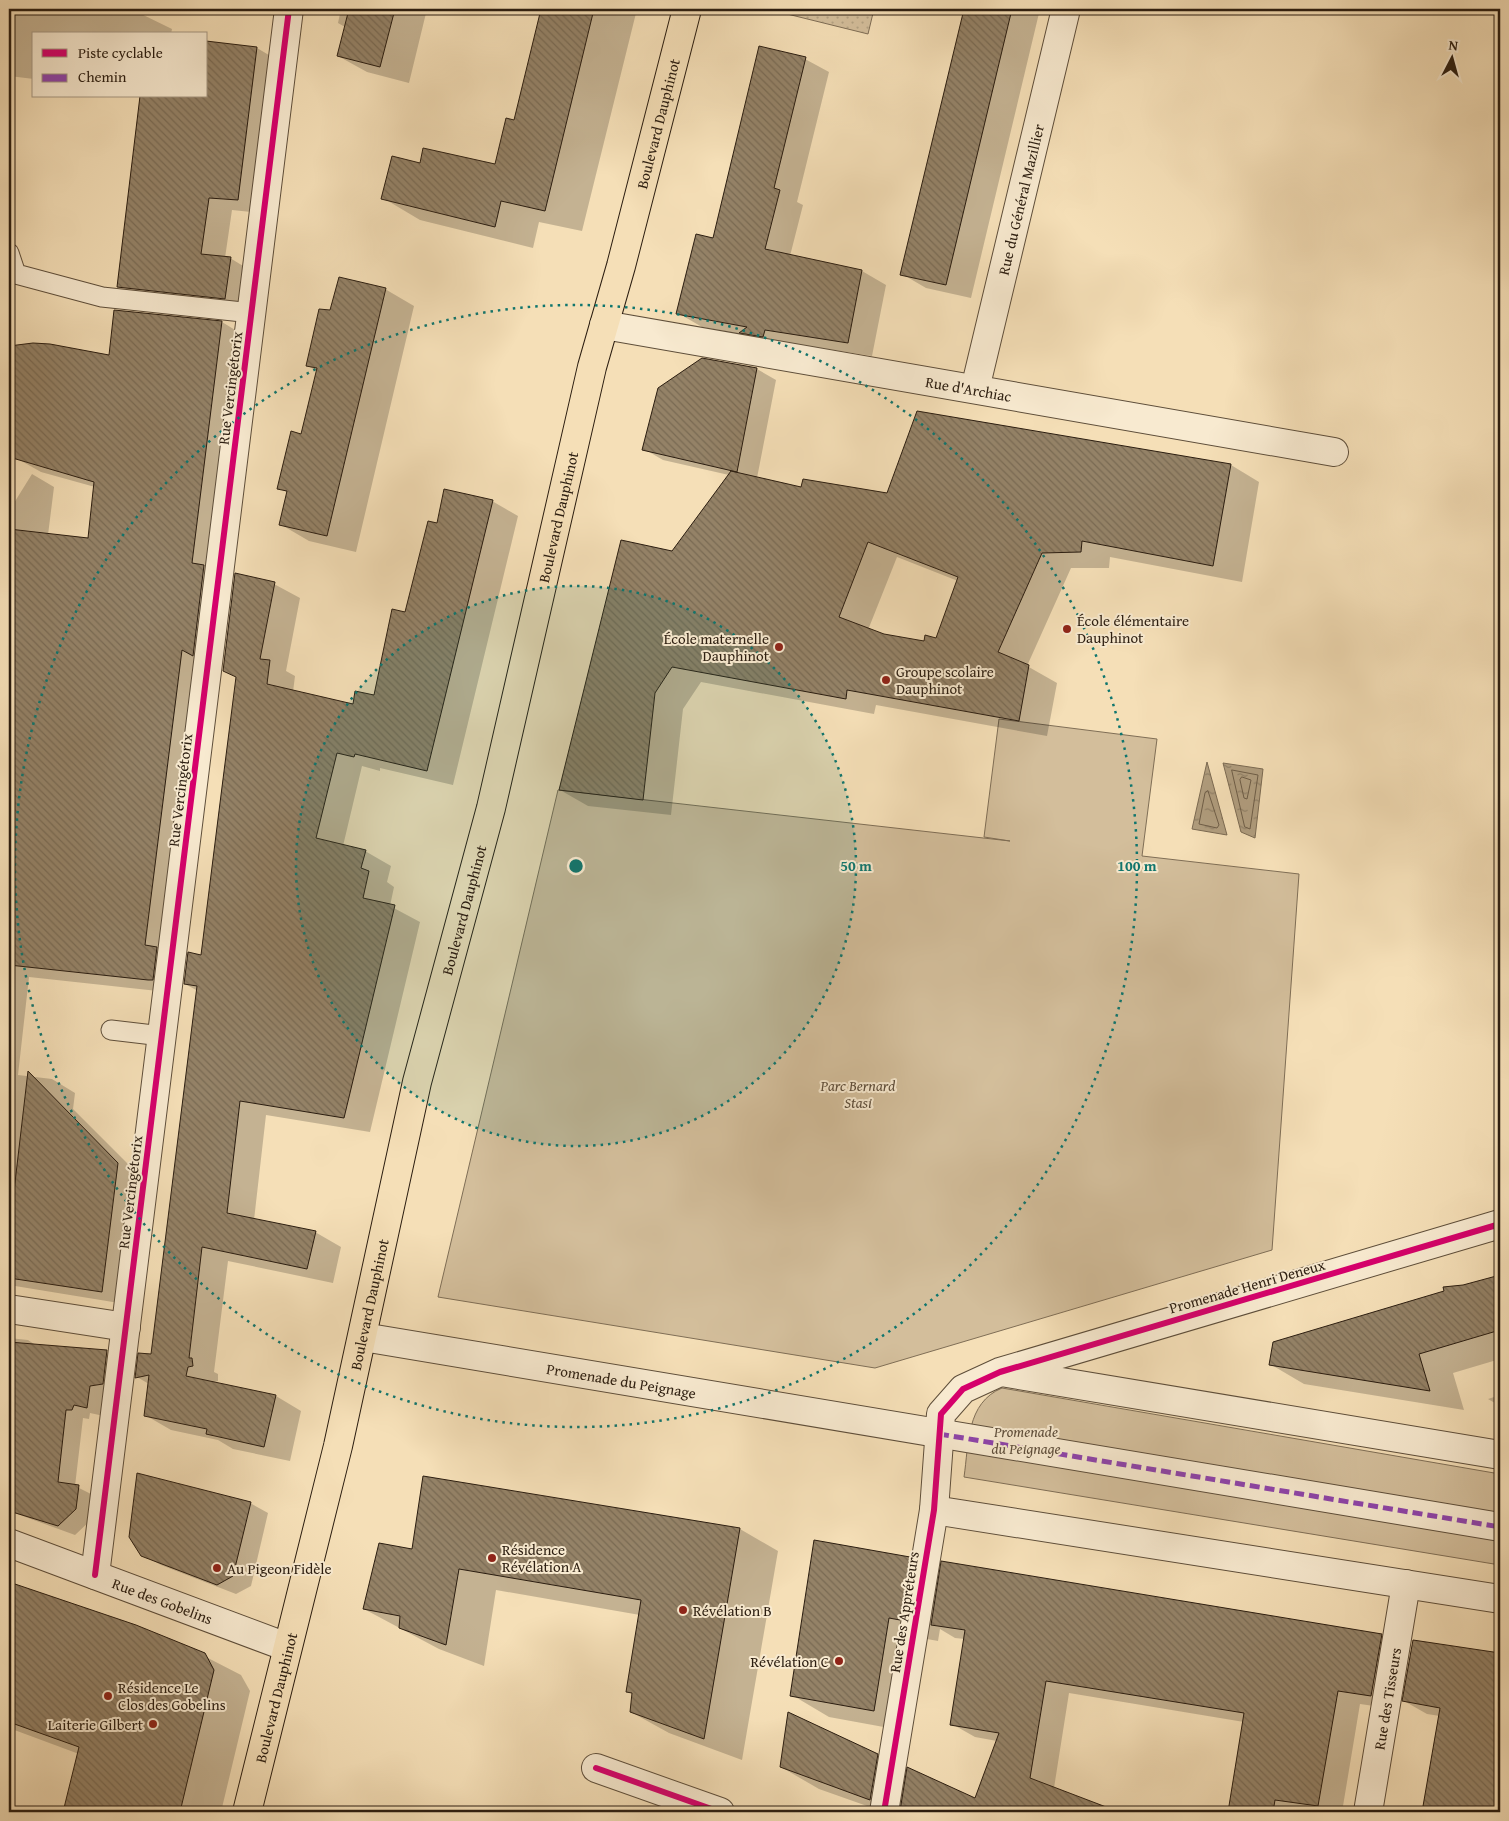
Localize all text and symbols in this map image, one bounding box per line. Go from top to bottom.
legend [32,32,208,98]
north arrow [1426,32,1476,82]
text: N [1448,35,1460,56]
text: Piste cyclable [78,42,163,63]
street label: Boulevard Dauphinot [631,56,685,191]
text: Chemin [78,66,127,87]
street label: Rue du Général Mazillier [992,122,1049,277]
street label: Rue Vercingétorix [213,330,247,446]
street label: Rue d'Archiac [924,371,1013,406]
street label: Boulevard Dauphinot [532,449,583,584]
place label: École élémentaire Dauphinot [1077,610,1189,648]
marker: École élémentaire Dauphinot [1061,623,1073,635]
place label: École maternelle Dauphinot [664,628,770,666]
marker: École maternelle Dauphinot [773,641,785,653]
place label: Groupe scolaire Dauphinot [896,661,994,699]
marker: Groupe scolaire Dauphinot [880,674,892,686]
street label: Rue Vercingétorix [163,732,197,848]
street label: Boulevard Dauphinot [436,842,491,977]
text: 50 m [840,855,872,876]
text: 100 m [1117,855,1157,876]
centre of rings [567,857,585,875]
park label: Parc Bernard Stasi [820,1075,895,1113]
street label: Rue Vercingétorix [113,1134,147,1250]
street label: Boulevard Dauphinot [344,1236,393,1372]
street label: Promenade Henri Deneux [1167,1254,1328,1318]
street label: Promenade du Peignage [545,1357,698,1403]
park label: Promenade du Peignage [991,1421,1061,1459]
place label: Résidence Révélation A [502,1539,581,1577]
street label: Rue des Appréteurs [884,1550,924,1674]
marker: Résidence Révélation A [486,1552,498,1564]
place label: Au Pigeon Fidèle [227,1558,332,1579]
marker: Au Pigeon Fidèle [211,1562,223,1574]
street label: Rue des Gobelins [109,1572,216,1629]
place label: Révélation B [693,1600,772,1621]
marker: Révélation B [677,1604,689,1616]
street label: Boulevard Dauphinot [249,1629,302,1765]
street label: Rue des Tisseurs [1368,1646,1406,1751]
place label: Révélation C [750,1651,829,1672]
marker: Révélation C [833,1655,845,1667]
place label: Résidence Le Clos des Gobelins [118,1677,226,1715]
marker: Résidence Le Clos des Gobelins [102,1690,114,1702]
place label: Laiterie Gilbert [48,1714,144,1735]
marker: Laiterie Gilbert [147,1718,159,1730]

